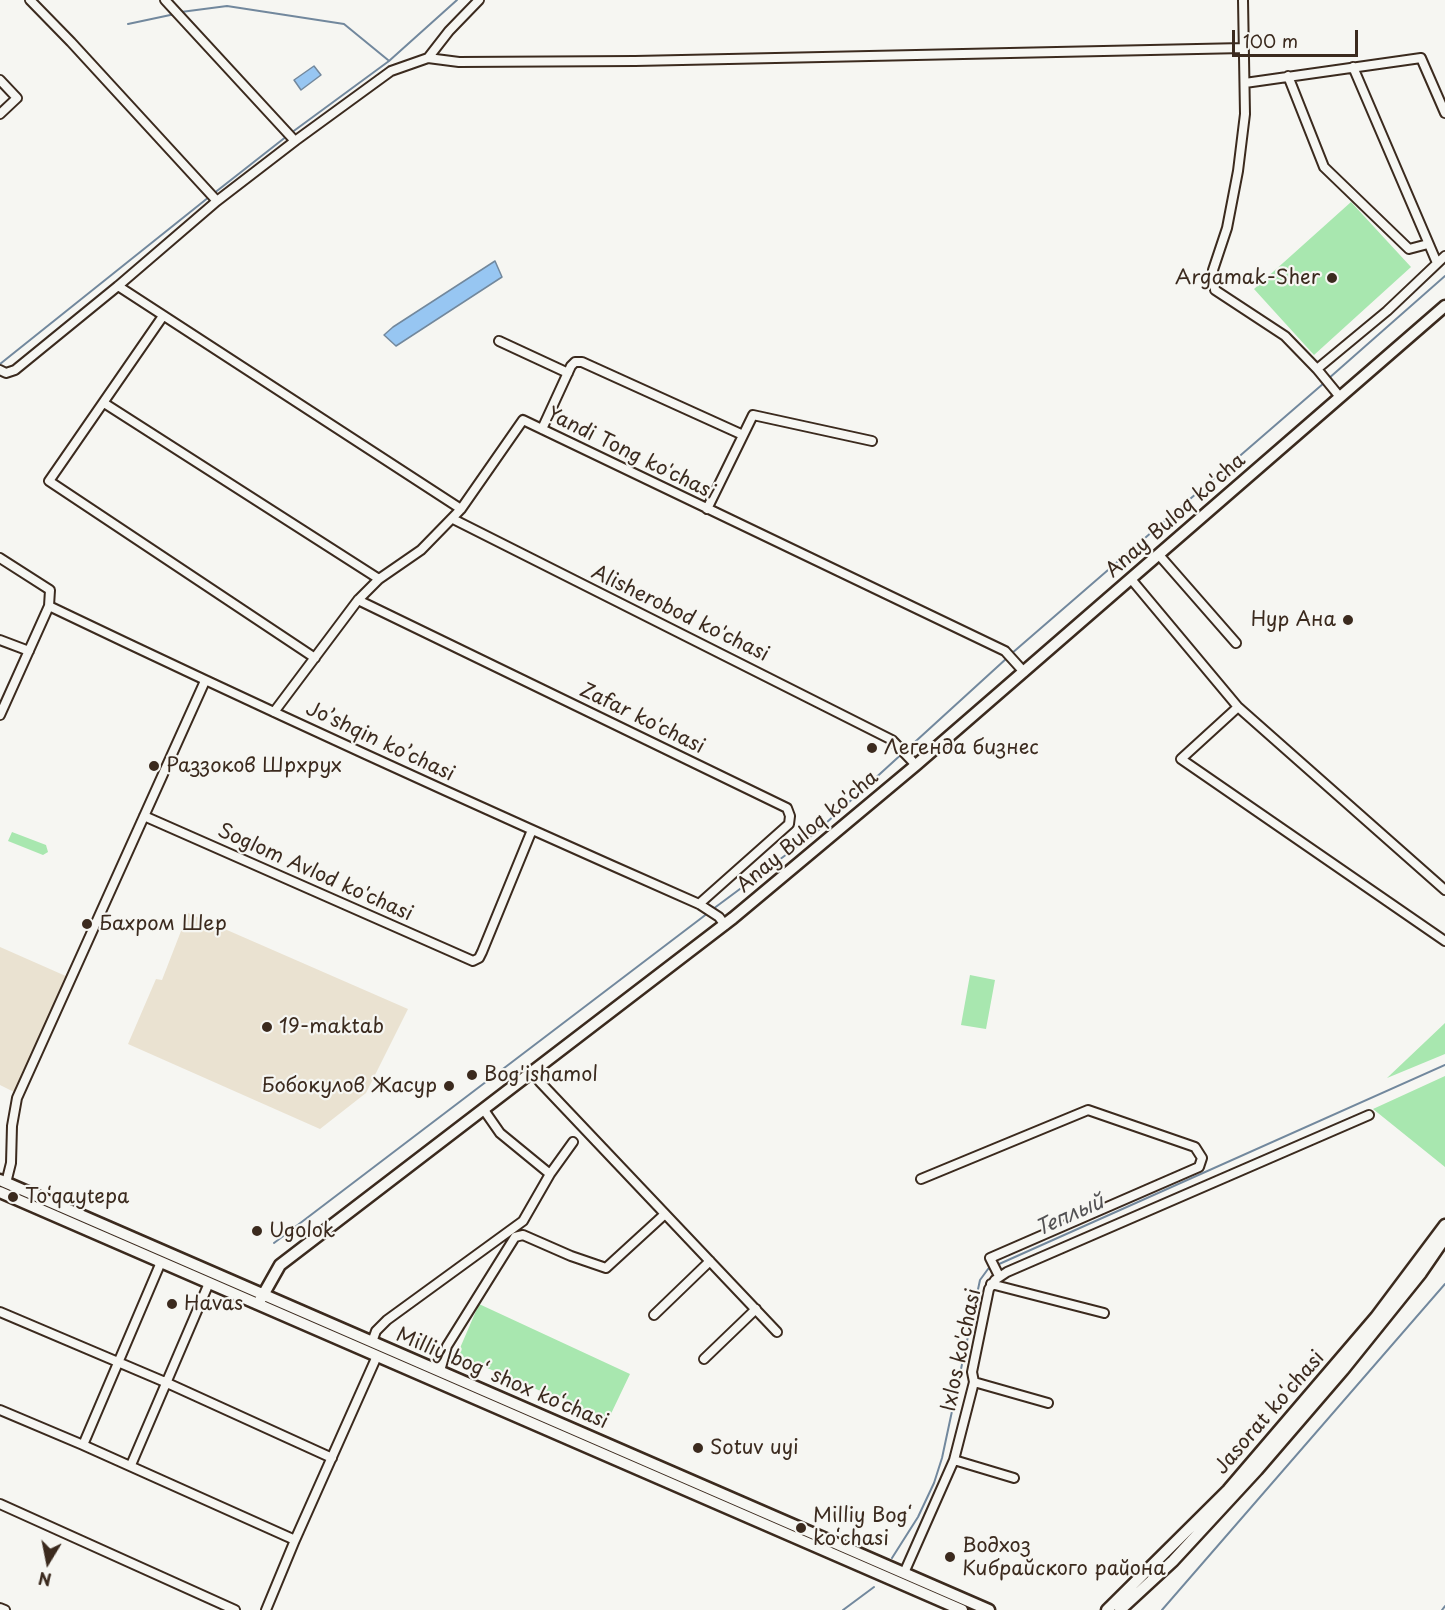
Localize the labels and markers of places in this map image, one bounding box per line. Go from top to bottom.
place label: Argamak-Sher [1175,266,1320,290]
marker: Argamak-Sher [1325,271,1339,285]
place label: Нур Ана [1251,608,1336,632]
marker: Нур Ана [1341,613,1355,627]
place label: Легенда бизнес [884,736,1039,760]
marker: Легенда бизнес [865,741,879,755]
place label: Раззоков Шрхрух [166,754,342,778]
marker: Раззоков Шрхрух [147,759,161,773]
place label: Бахром Шер [99,912,227,936]
marker: Бахром Шер [80,917,94,931]
place label: 19-maktab [279,1015,384,1039]
marker: 19-maktab [260,1020,274,1034]
place label: Bog'ishamol [484,1063,598,1087]
marker: Bog'ishamol [465,1068,479,1082]
place label: Бобокулов Жасур [261,1074,437,1098]
marker: Бобокулов Жасур [442,1079,456,1093]
place label: Toʻqaytepa [25,1185,129,1209]
marker: Toʻqaytepa [6,1190,20,1204]
place label: Ugolok [269,1219,335,1243]
marker: Ugolok [250,1224,264,1238]
place label: Havas [184,1292,243,1316]
marker: Havas [165,1297,179,1311]
place label: Sotuv uyi [710,1436,799,1460]
marker: Sotuv uyi [691,1441,705,1455]
place label: Milliy Bogʻ koʻchasi [813,1504,912,1551]
marker: Milliy Bogʻ koʻchasi [794,1521,808,1535]
place label: Водхоз Кибрайского района [962,1534,1166,1581]
marker: Водхоз Кибрайского района [943,1550,957,1564]

